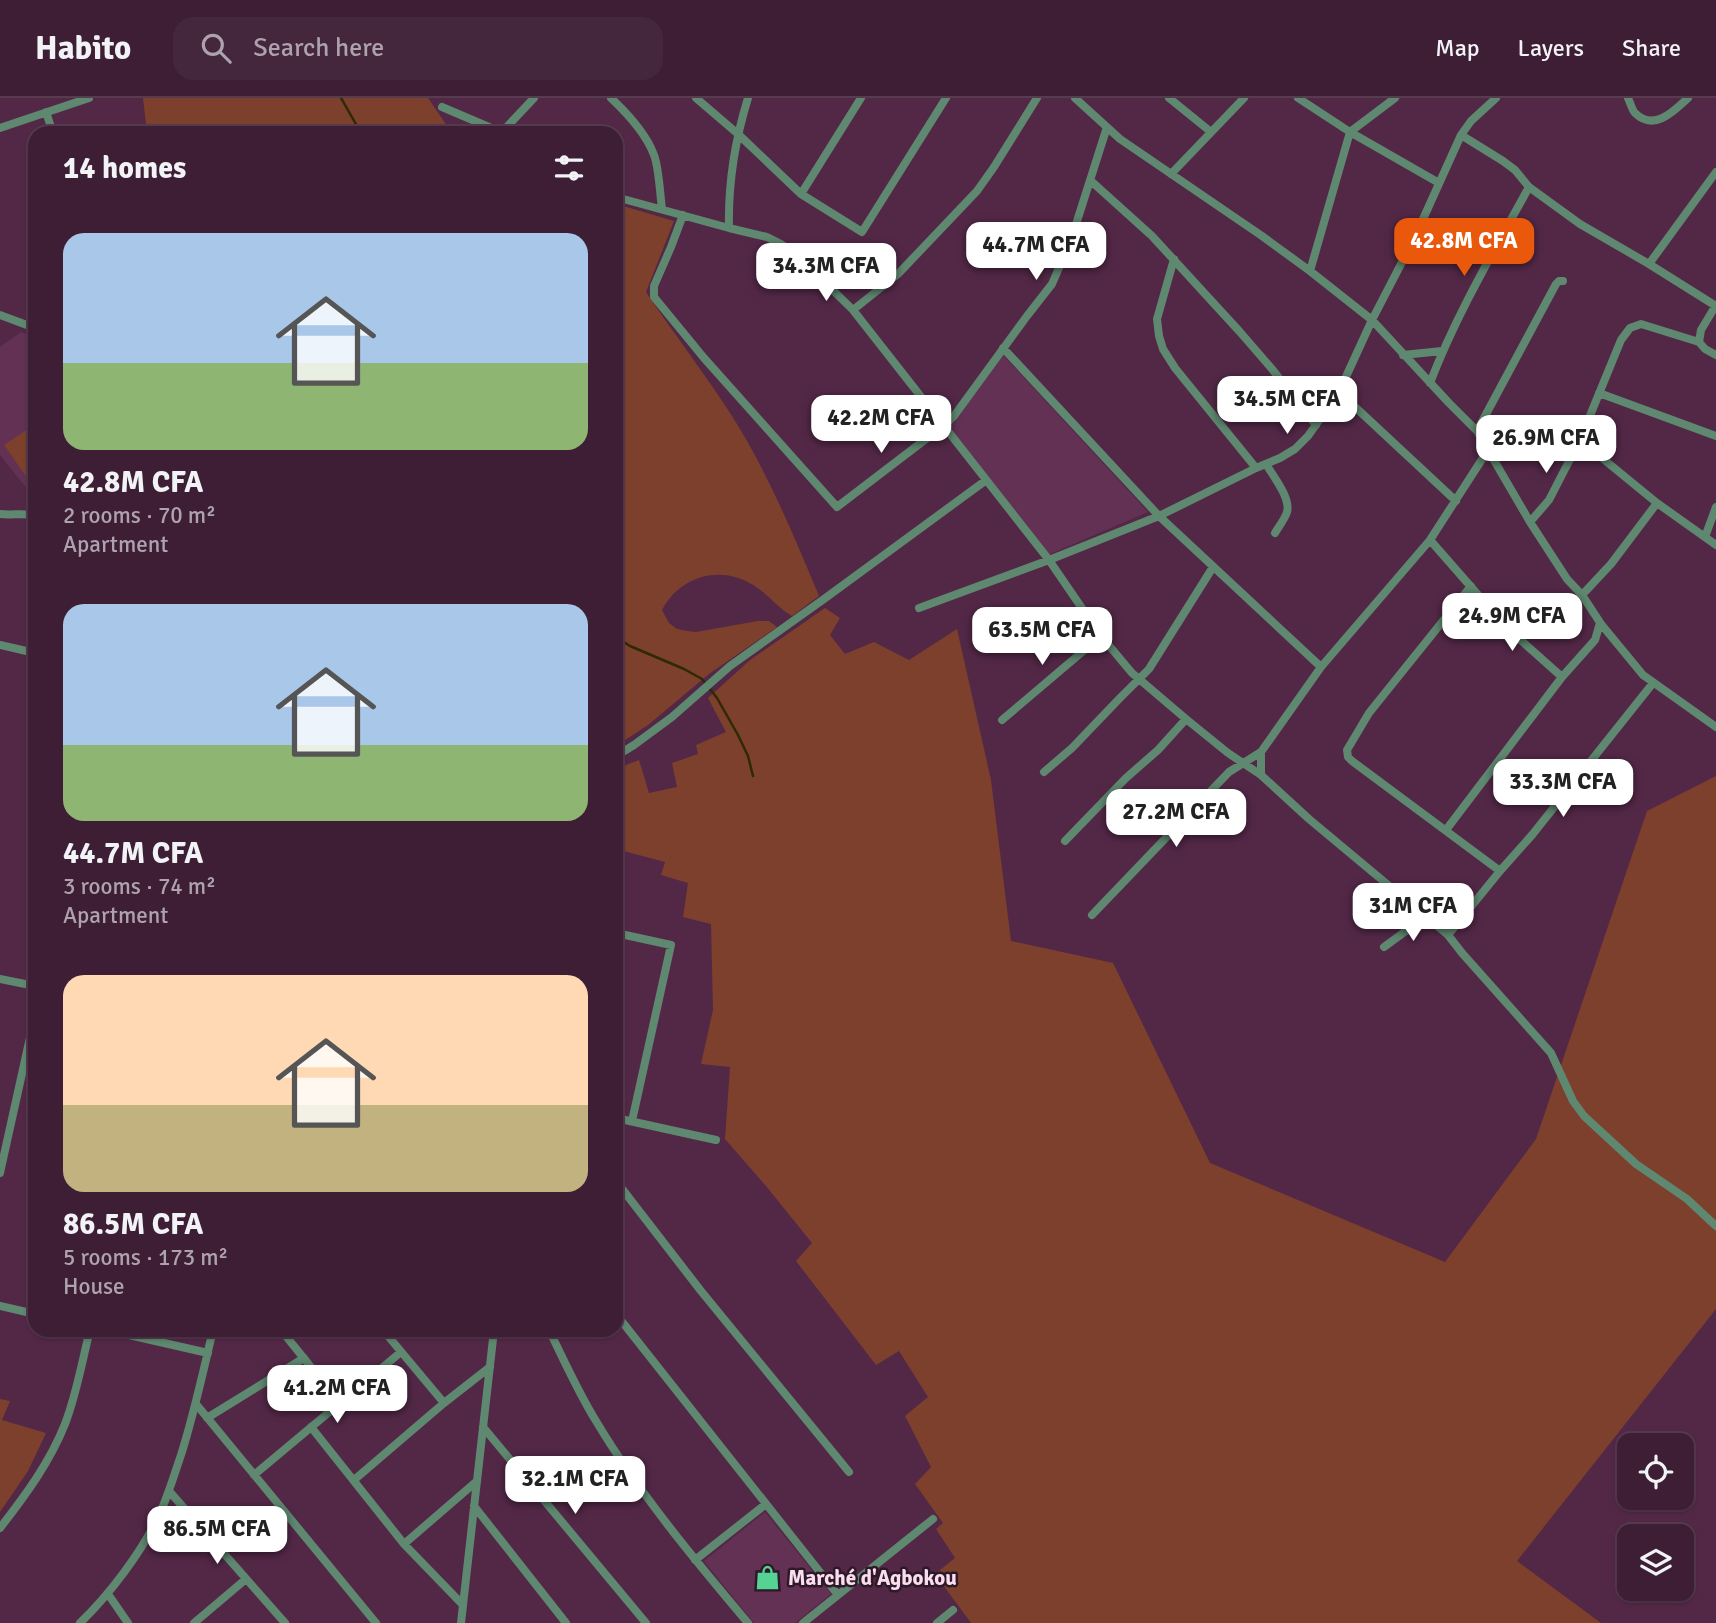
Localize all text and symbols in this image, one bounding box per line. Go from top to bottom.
search box [173,17,663,80]
text: Habito [35,28,131,69]
icon: search [197,29,235,67]
text: Search here [253,32,384,64]
text: Map [1435,33,1480,63]
text: Layers [1518,33,1584,63]
text: Share [1622,33,1681,63]
icon: filters [550,149,588,187]
text: 14 homes [63,150,186,187]
pin: 42.8M CFA [1384,218,1544,278]
pin: 44.7M CFA [956,222,1116,282]
text: 42.8M CFA [1410,226,1518,255]
text: 44.7M CFA [982,230,1090,259]
pin: 34.3M CFA [746,244,906,303]
text: 34.3M CFA [772,251,880,280]
icon: home [263,278,389,404]
pin: 34.5M CFA [1207,376,1367,436]
text: 34.5M CFA [1233,384,1341,413]
pin: 42.2M CFA [801,396,961,455]
text: 42.2M CFA [827,403,935,432]
pin: 26.9M CFA [1466,416,1626,475]
text: 26.9M CFA [1492,423,1600,452]
text: 42.8M CFA [63,464,203,501]
text: 2 rooms · 70 m² [63,501,216,530]
text: Apartment [63,530,168,559]
pin: 24.9M CFA [1432,594,1592,653]
text: 24.9M CFA [1458,601,1566,630]
pin: 63.5M CFA [962,608,1122,667]
text: 63.5M CFA [988,615,1096,644]
icon: home [263,649,389,775]
pin: 33.3M CFA [1483,760,1643,819]
text: 33.3M CFA [1509,767,1617,796]
pin: 27.2M CFA [1096,790,1256,849]
text: 27.2M CFA [1122,797,1230,826]
text: 44.7M CFA [63,835,203,872]
text: 3 rooms · 74 m² [63,872,216,901]
pin: 31M CFA [1348,884,1478,943]
text: 31M CFA [1369,891,1457,920]
text: Apartment [63,901,168,930]
icon: home [263,1020,389,1146]
text: 86.5M CFA [63,1206,203,1243]
text: 5 rooms · 173 m² [63,1243,228,1272]
text: House [63,1272,125,1301]
pin: 41.2M CFA [257,1366,417,1425]
text: 41.2M CFA [283,1373,391,1402]
map controls [1617,1433,1694,1601]
button: locate [1617,1433,1694,1510]
pin: 32.1M CFA [495,1456,655,1516]
text: 32.1M CFA [521,1464,629,1493]
pin: 86.5M CFA [137,1506,297,1566]
text: 86.5M CFA [163,1514,271,1543]
button: layers [1617,1524,1694,1601]
shop icon: Marché d'Agbokou [754,1564,782,1592]
place label: Marché d'Agbokou [788,1565,957,1591]

